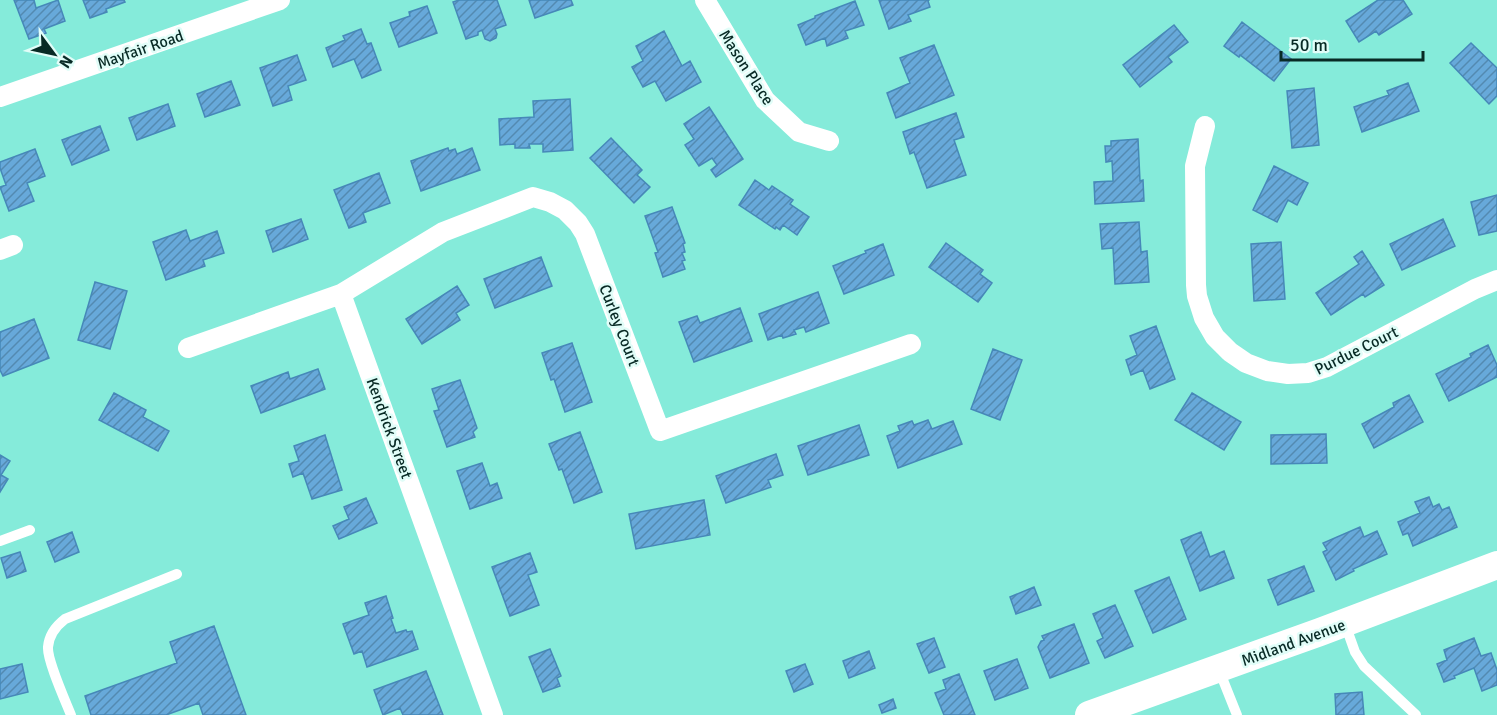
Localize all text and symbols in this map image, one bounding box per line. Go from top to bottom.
north arrow [24,24,84,84]
scale bar [1281,24,1424,62]
street label: Mayfair Road [94,26,186,74]
street label: Mason Place [714,26,778,109]
text: 50 m [1290,34,1328,56]
text: N [54,52,77,72]
street label: Curley Court [594,282,644,369]
street label: Purdue Court [1311,322,1402,380]
street label: Kendrick Street [362,375,417,482]
street label: Midland Avenue [1239,615,1348,671]

